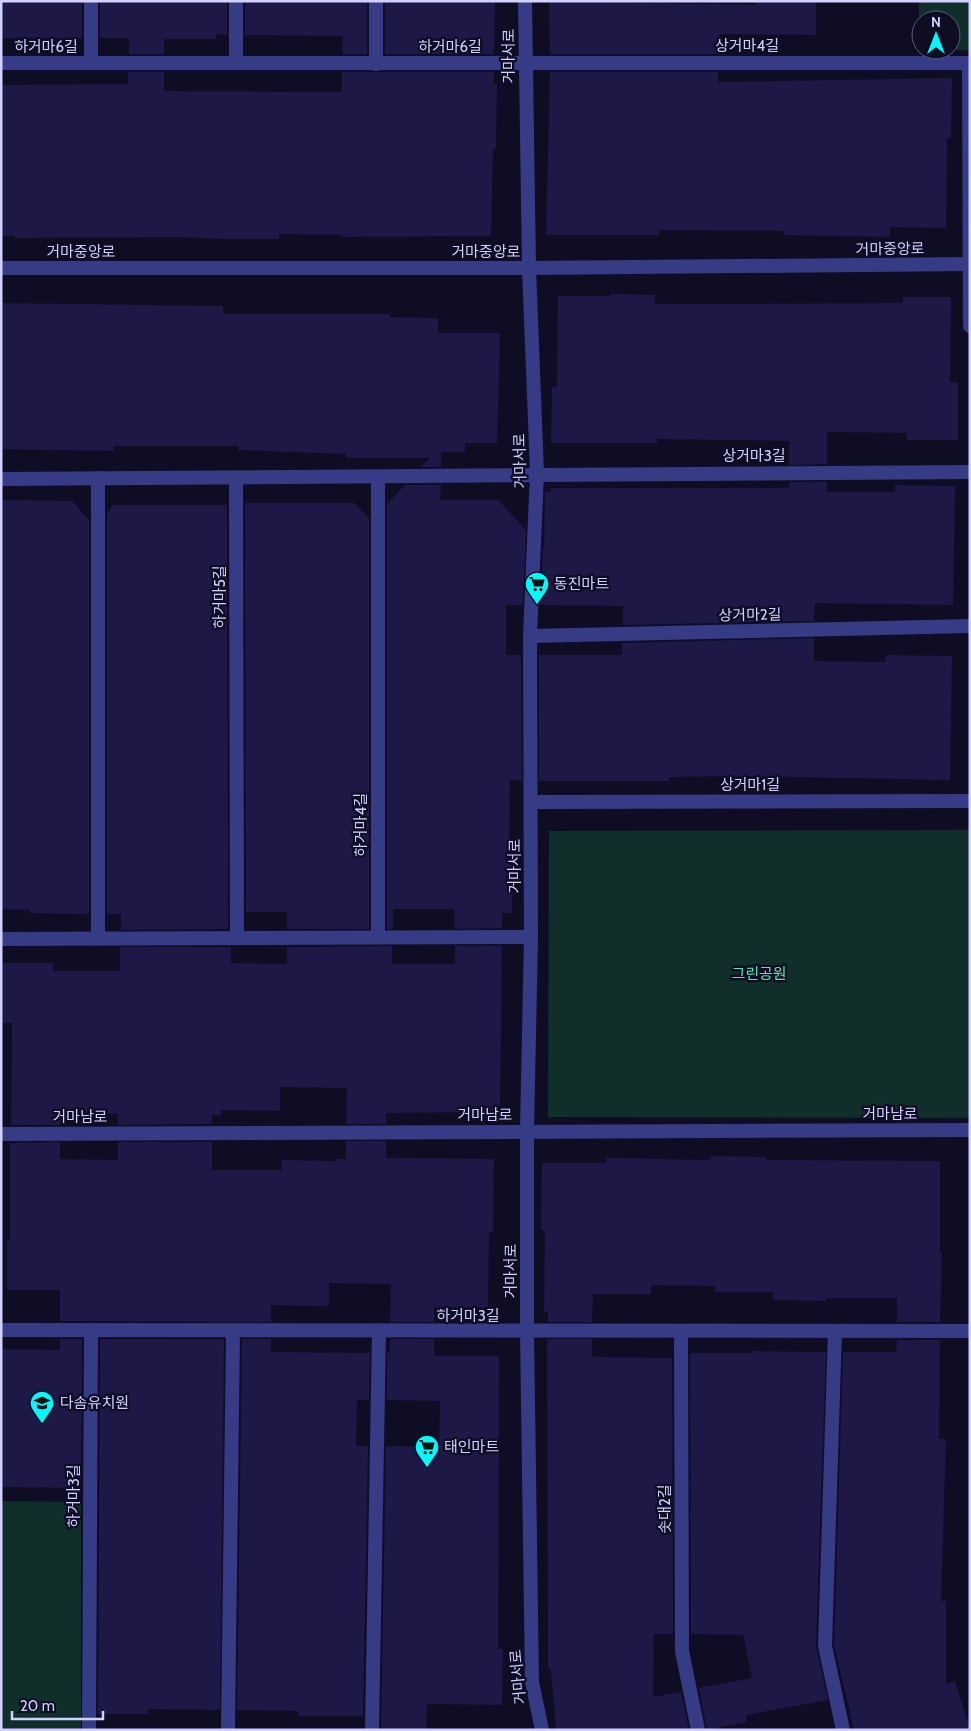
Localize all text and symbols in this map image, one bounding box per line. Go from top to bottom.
north arrow [911,10,961,60]
text: N [931,13,941,31]
street label: 거마서로 [500,28,518,84]
street label: 상거마4길 [715,37,779,55]
street label: 하거마6길 [14,38,78,56]
street label: 하거마6길 [418,38,482,56]
street label: 거마중앙로 [855,239,925,259]
street label: 거마중앙로 [46,243,116,261]
street label: 거마중앙로 [451,243,521,261]
street label: 거마서로 [511,433,529,489]
street label: 상거마3길 [722,447,786,465]
street label: 하거마5길 [211,565,229,629]
supermarket icon: 동진마트 [524,571,550,605]
place label: 동진마트 [554,575,609,593]
street label: 상거마2길 [718,605,782,625]
street label: 상거마1길 [720,776,780,794]
street label: 하거마4길 [352,793,370,857]
street label: 거마서로 [506,838,524,894]
park label: 그린공원 [731,965,787,983]
street label: 거마남로 [862,1105,918,1123]
street label: 거마남로 [457,1106,513,1124]
street label: 거마남로 [52,1108,108,1126]
street label: 거마서로 [502,1243,520,1299]
street label: 하거마3길 [436,1307,500,1325]
school or university icon: 다솜유치원 [29,1390,55,1424]
place label: 다솜유치원 [60,1394,129,1412]
supermarket icon: 태인마트 [414,1434,440,1468]
place label: 태인마트 [444,1438,499,1456]
street label: 하거마3길 [65,1464,83,1528]
street label: 솟대2길 [656,1484,674,1534]
street label: 거마서로 [507,1649,529,1705]
scale bar [12,1688,104,1720]
text: 20 m [20,1697,55,1715]

